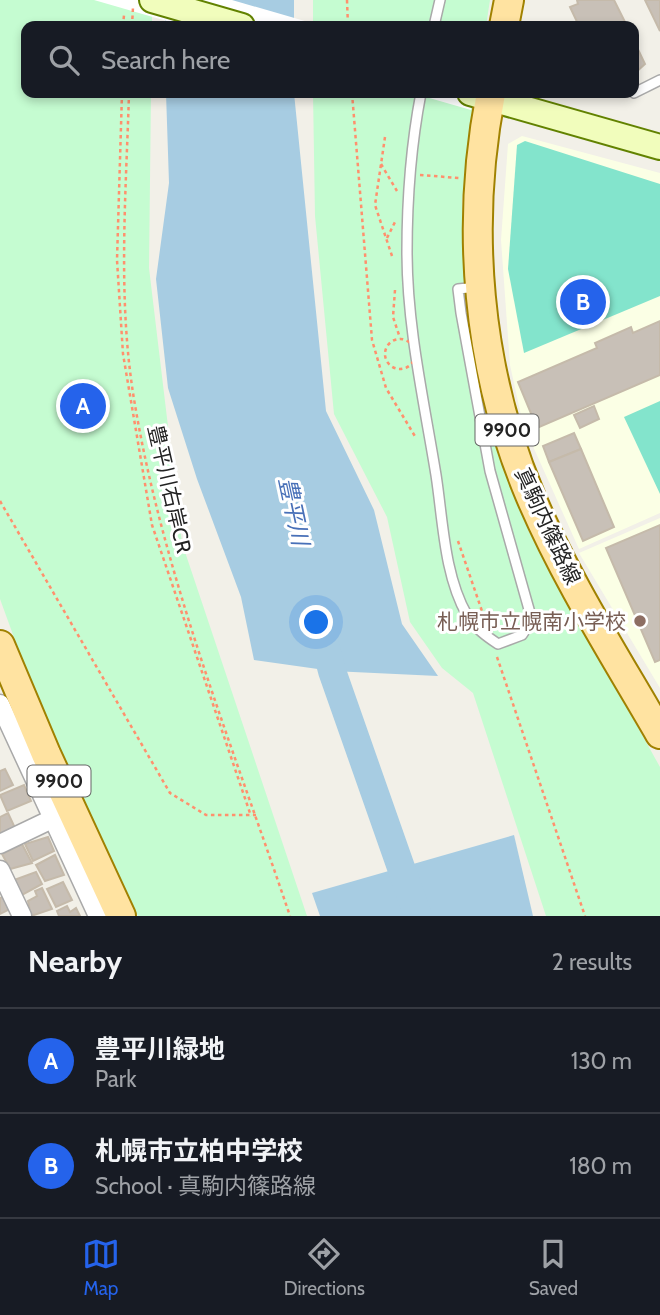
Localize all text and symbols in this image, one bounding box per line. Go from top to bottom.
search box [21,21,639,98]
icon: search [45,41,83,79]
text: Search here [101,44,230,76]
pin: B [560,276,606,328]
pin: A [60,380,106,432]
road number: 9900 [476,414,538,446]
street label: 豊平川右岸CR [143,423,197,556]
street label: 真駒内篠路線 [510,464,586,588]
water label: 豊平川 [273,474,315,551]
your location [299,605,333,639]
place label: 札幌市立幌南小学校 [437,609,626,634]
marker: 札幌市立幌南小学校 [632,613,648,629]
road number: 9900 [28,766,90,796]
text: Nearby [28,943,122,980]
text: 2 results [552,948,632,976]
text: 豊平川緑地 [95,1033,225,1065]
text: A [44,1047,58,1075]
text: 130 m [571,1047,632,1075]
text: Park [95,1065,136,1093]
text: 札幌市立柏中学校 [95,1135,303,1167]
text: B [44,1152,58,1180]
text: 180 m [569,1152,632,1180]
text: School · 真駒内篠路線 [95,1172,316,1200]
tab: Map [82,1235,120,1300]
tab: Directions [284,1235,365,1300]
tab: Saved [529,1235,578,1300]

